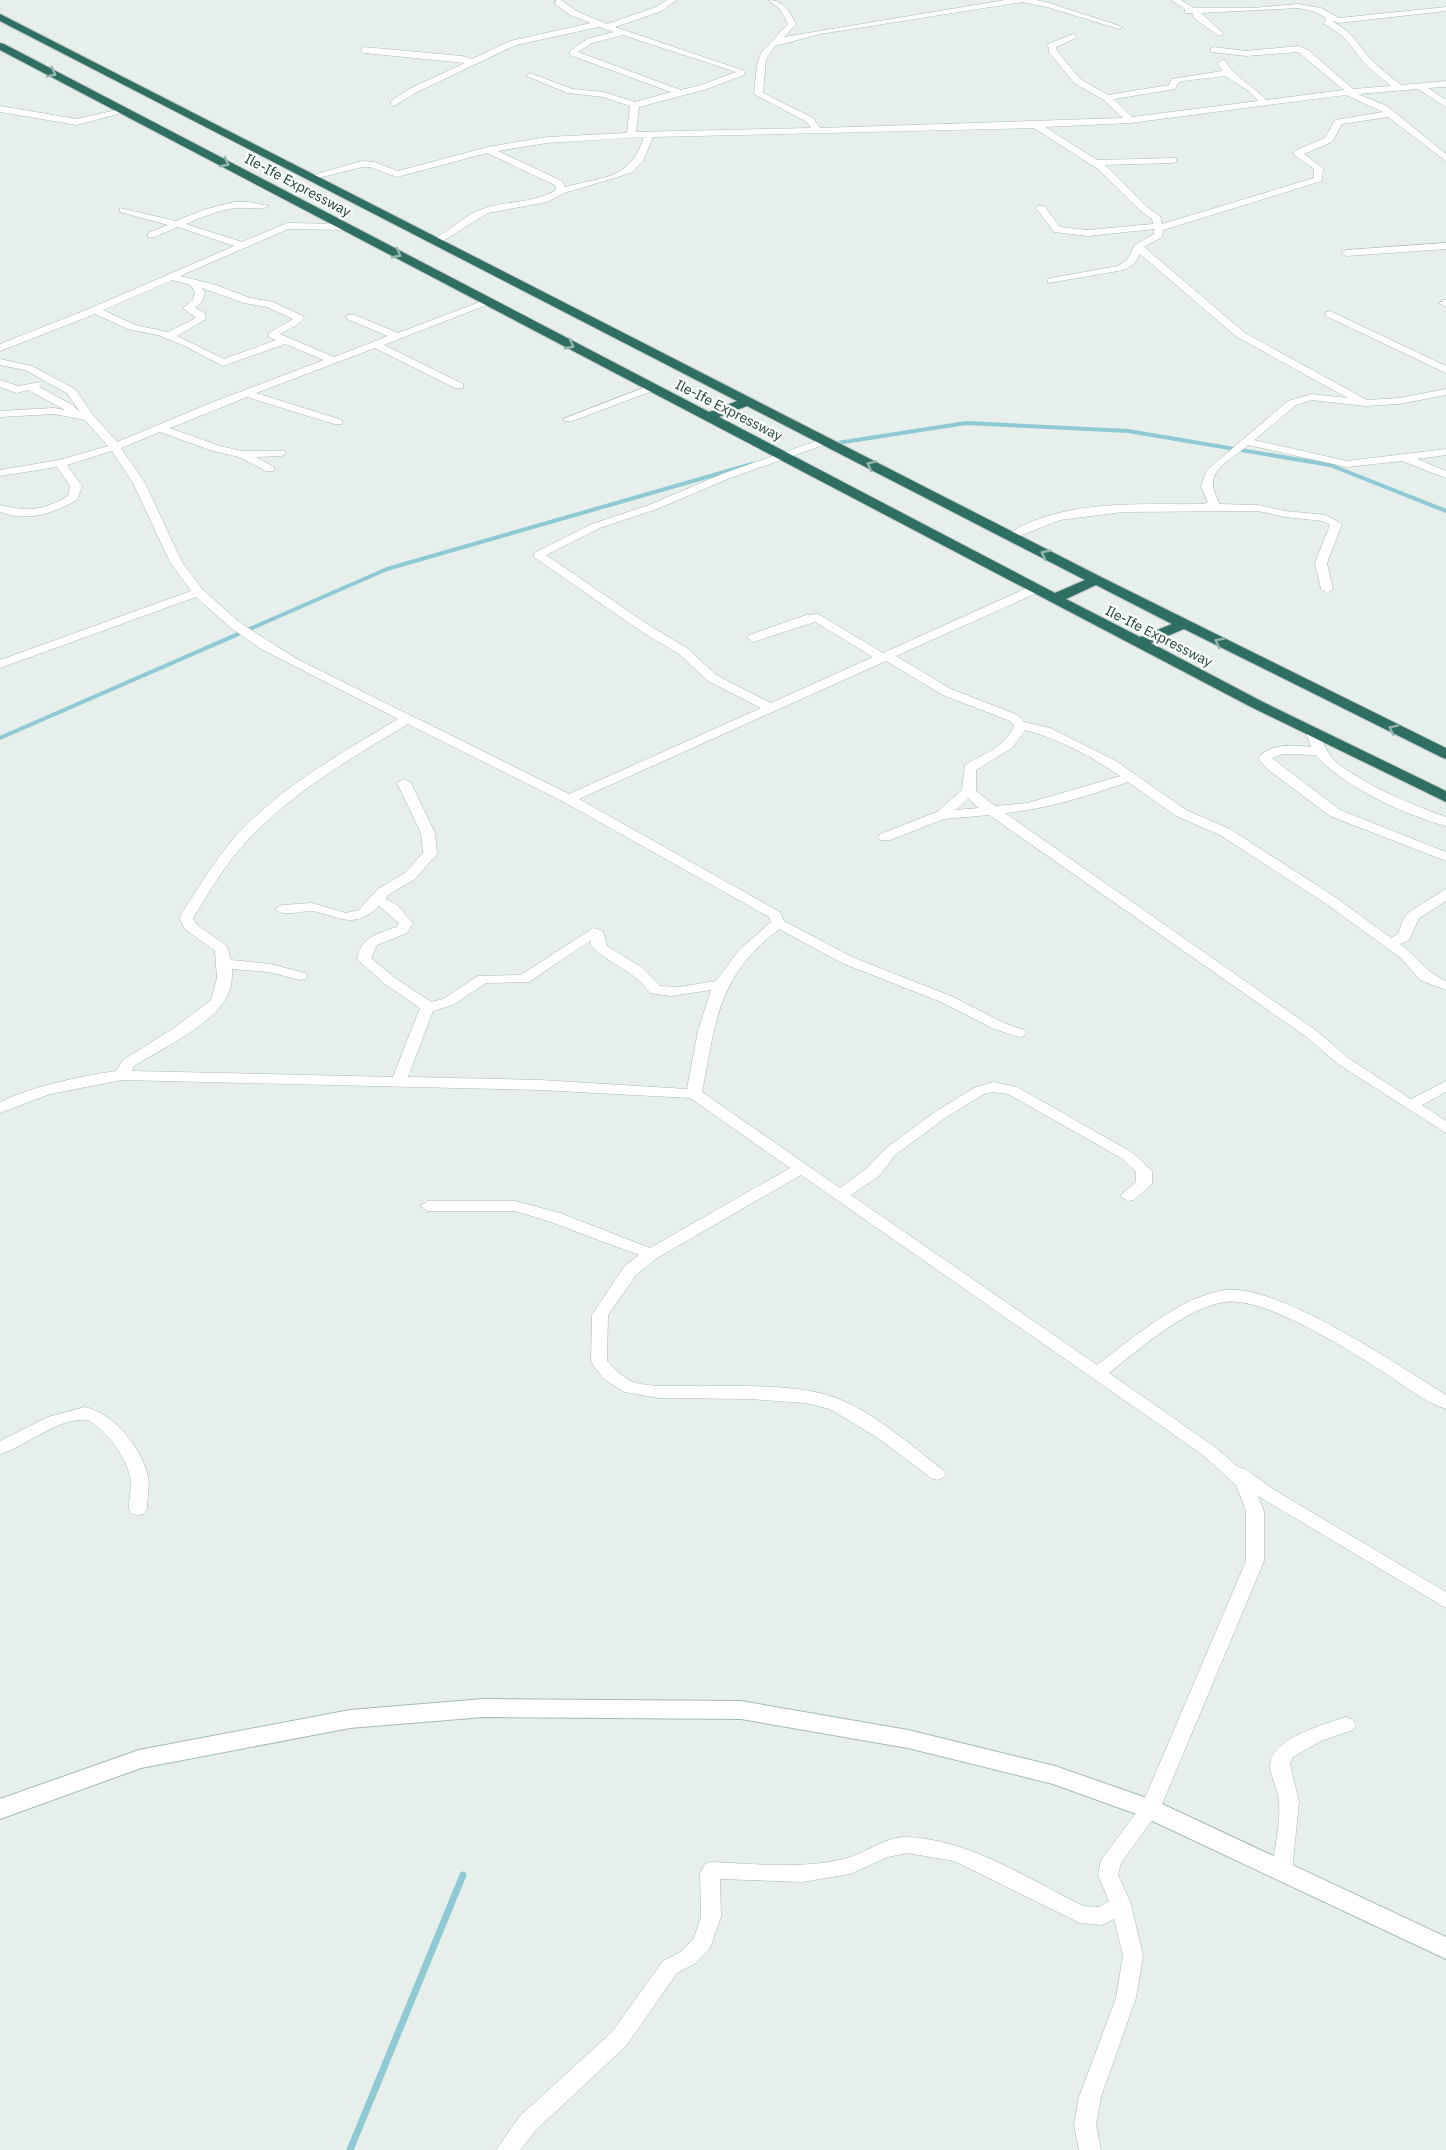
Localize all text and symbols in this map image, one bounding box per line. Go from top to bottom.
one-way arrow [46,66,56,77]
street label: Ile-Ife Expressway [242,149,354,221]
one-way arrow [218,156,229,168]
one-way arrow [391,247,402,258]
one-way arrow [564,338,574,349]
street label: Ile-Ife Expressway [672,375,786,445]
one-way arrow [867,460,878,472]
one-way arrow [1040,550,1051,561]
street label: Ile-Ife Expressway [1102,601,1216,671]
one-way arrow [1214,637,1225,649]
one-way arrow [1389,725,1400,736]

